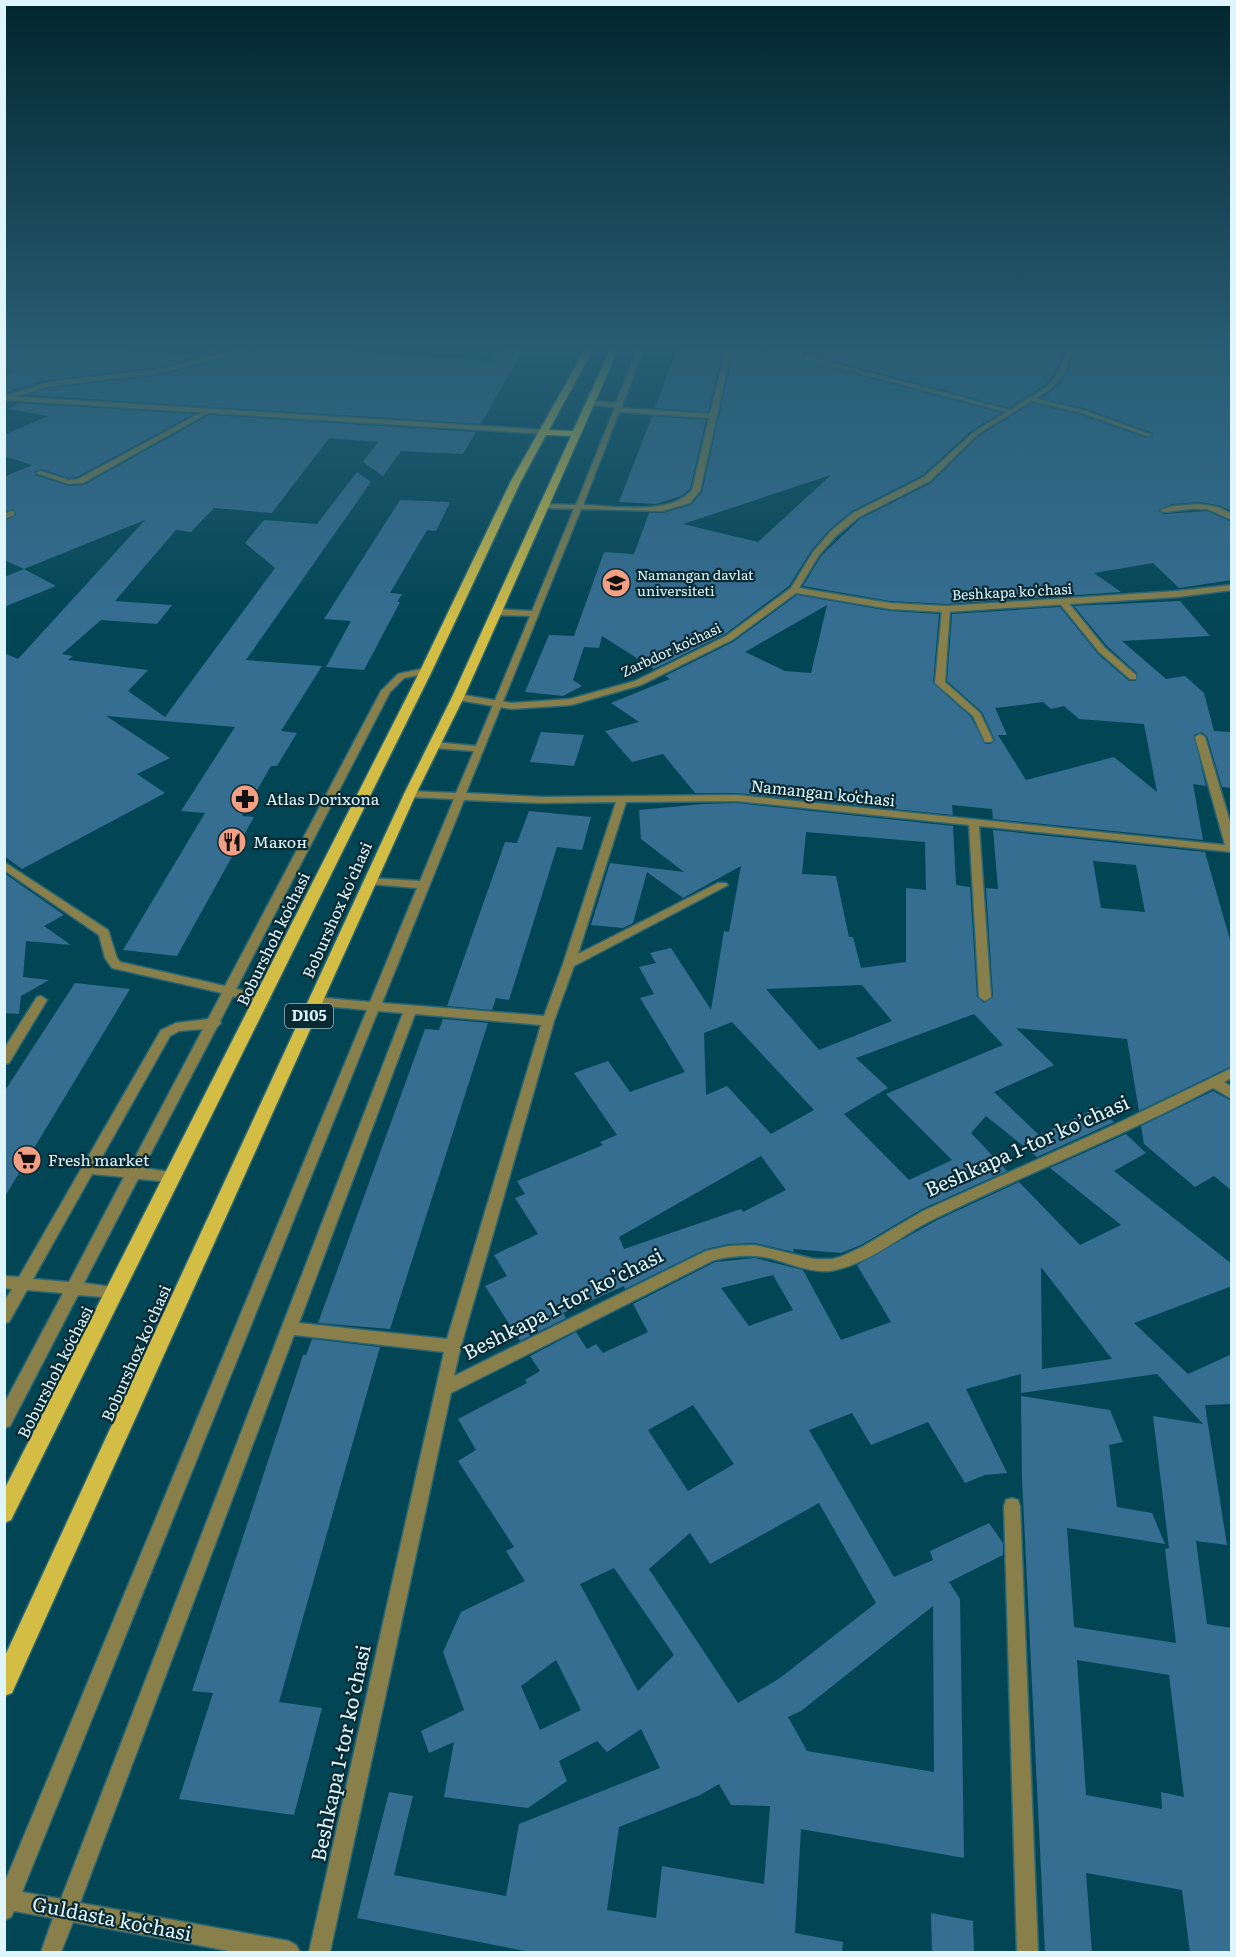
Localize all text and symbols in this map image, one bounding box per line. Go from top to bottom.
place label: Namangan davlat universiteti [637,564,754,600]
school or university icon: Namangan davlat universiteti [600,567,632,599]
street label: Beshkapa ko'chasi [951,578,1073,604]
street label: Zarbdor koʻchasi [617,617,724,681]
street label: Namangan koʻchasi [750,772,897,812]
pharmacy icon: Atlas Dorixona [229,783,261,815]
place label: Atlas Dorixona [266,786,380,810]
restaurant icon: Макон [216,826,248,858]
place label: Макон [253,829,307,853]
street label: Boburshox ko'chasi [295,838,377,982]
street label: Boburshoh koʻchasi [229,868,315,1009]
road number: D105 [285,1004,333,1028]
street label: Beshkapa 1-tor koʼchasi [919,1085,1134,1203]
supermarket icon: Fresh market [11,1144,43,1176]
place label: Fresh market [48,1147,150,1171]
street label: Beshkapa 1-tor koʼchasi [457,1239,668,1366]
street label: Boburshox ko'chasi [94,1281,176,1425]
street label: Boburshoh koʻchasi [10,1301,98,1442]
street label: Beshkapa 1-tor koʼchasi [301,1641,377,1864]
street label: Guldasta koʻchasi [30,1887,195,1947]

